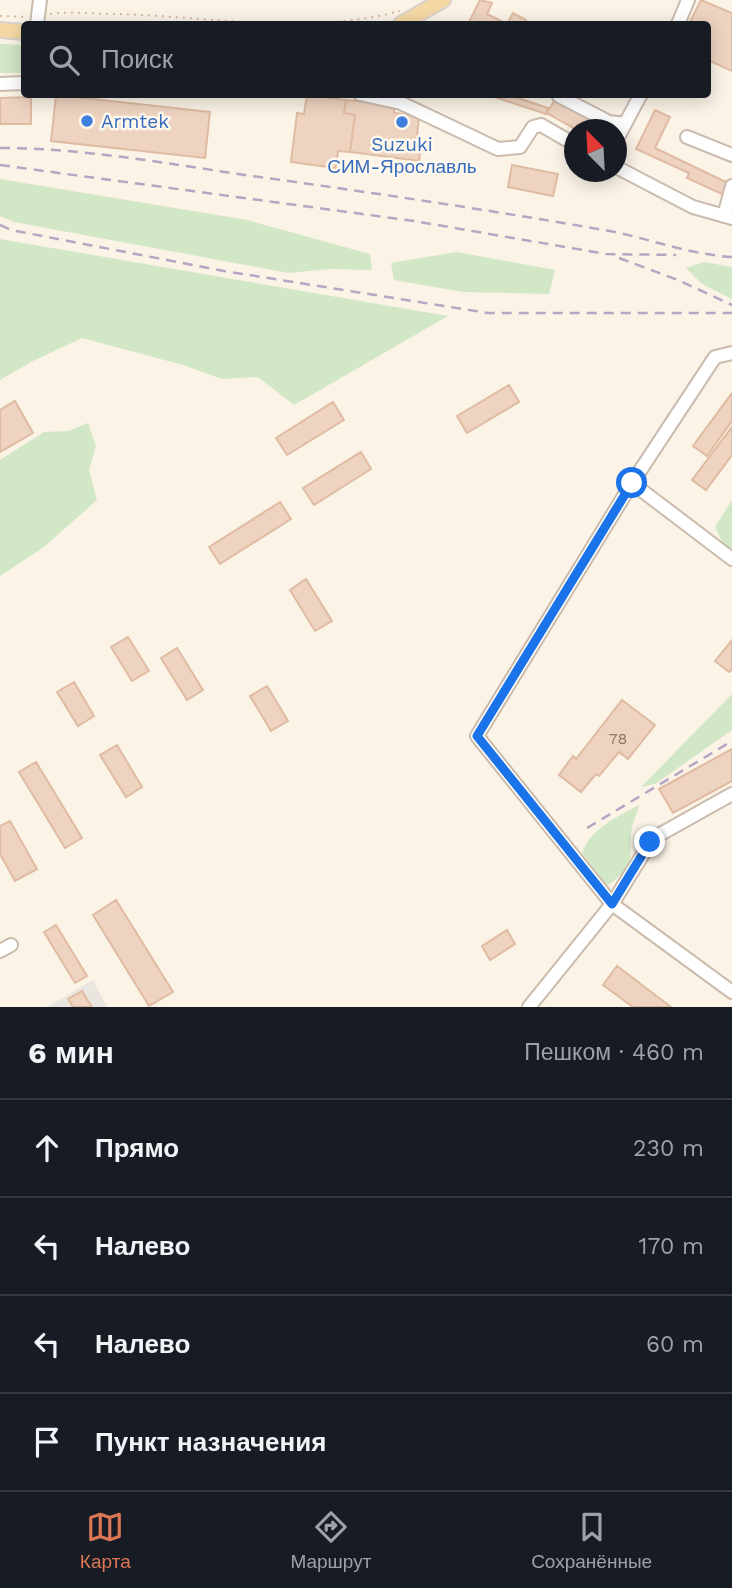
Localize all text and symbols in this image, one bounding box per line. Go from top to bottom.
search box [21,21,711,98]
icon: search [45,41,83,79]
text: Поиск [101,44,173,74]
place label: Armtek [101,110,169,133]
marker: Armtek [79,113,95,129]
marker: Suzuki СИМ-Ярославль [394,114,410,130]
north arrow [564,119,627,182]
place label: Suzuki СИМ-Ярославль [327,133,477,178]
route start [616,467,647,498]
house number: 78 [609,729,627,748]
route end [634,826,665,857]
text: 6 мин [28,1035,114,1070]
text: Пешком · 460 m [524,1039,704,1066]
icon: ahead [28,1129,66,1167]
text: Прямо [95,1133,179,1163]
text: 230 m [633,1135,704,1162]
icon: left [28,1227,66,1265]
text: Налево [95,1231,190,1261]
text: 170 m [639,1233,704,1260]
icon: left [28,1325,66,1363]
text: Налево [95,1329,190,1359]
text: 60 m [646,1331,704,1358]
icon: arrive [28,1423,66,1461]
text: Пункт назначения [95,1427,326,1457]
tab: Карта [80,1508,131,1573]
tab: Маршрут [290,1508,371,1573]
tab: Сохранённые [531,1508,652,1573]

